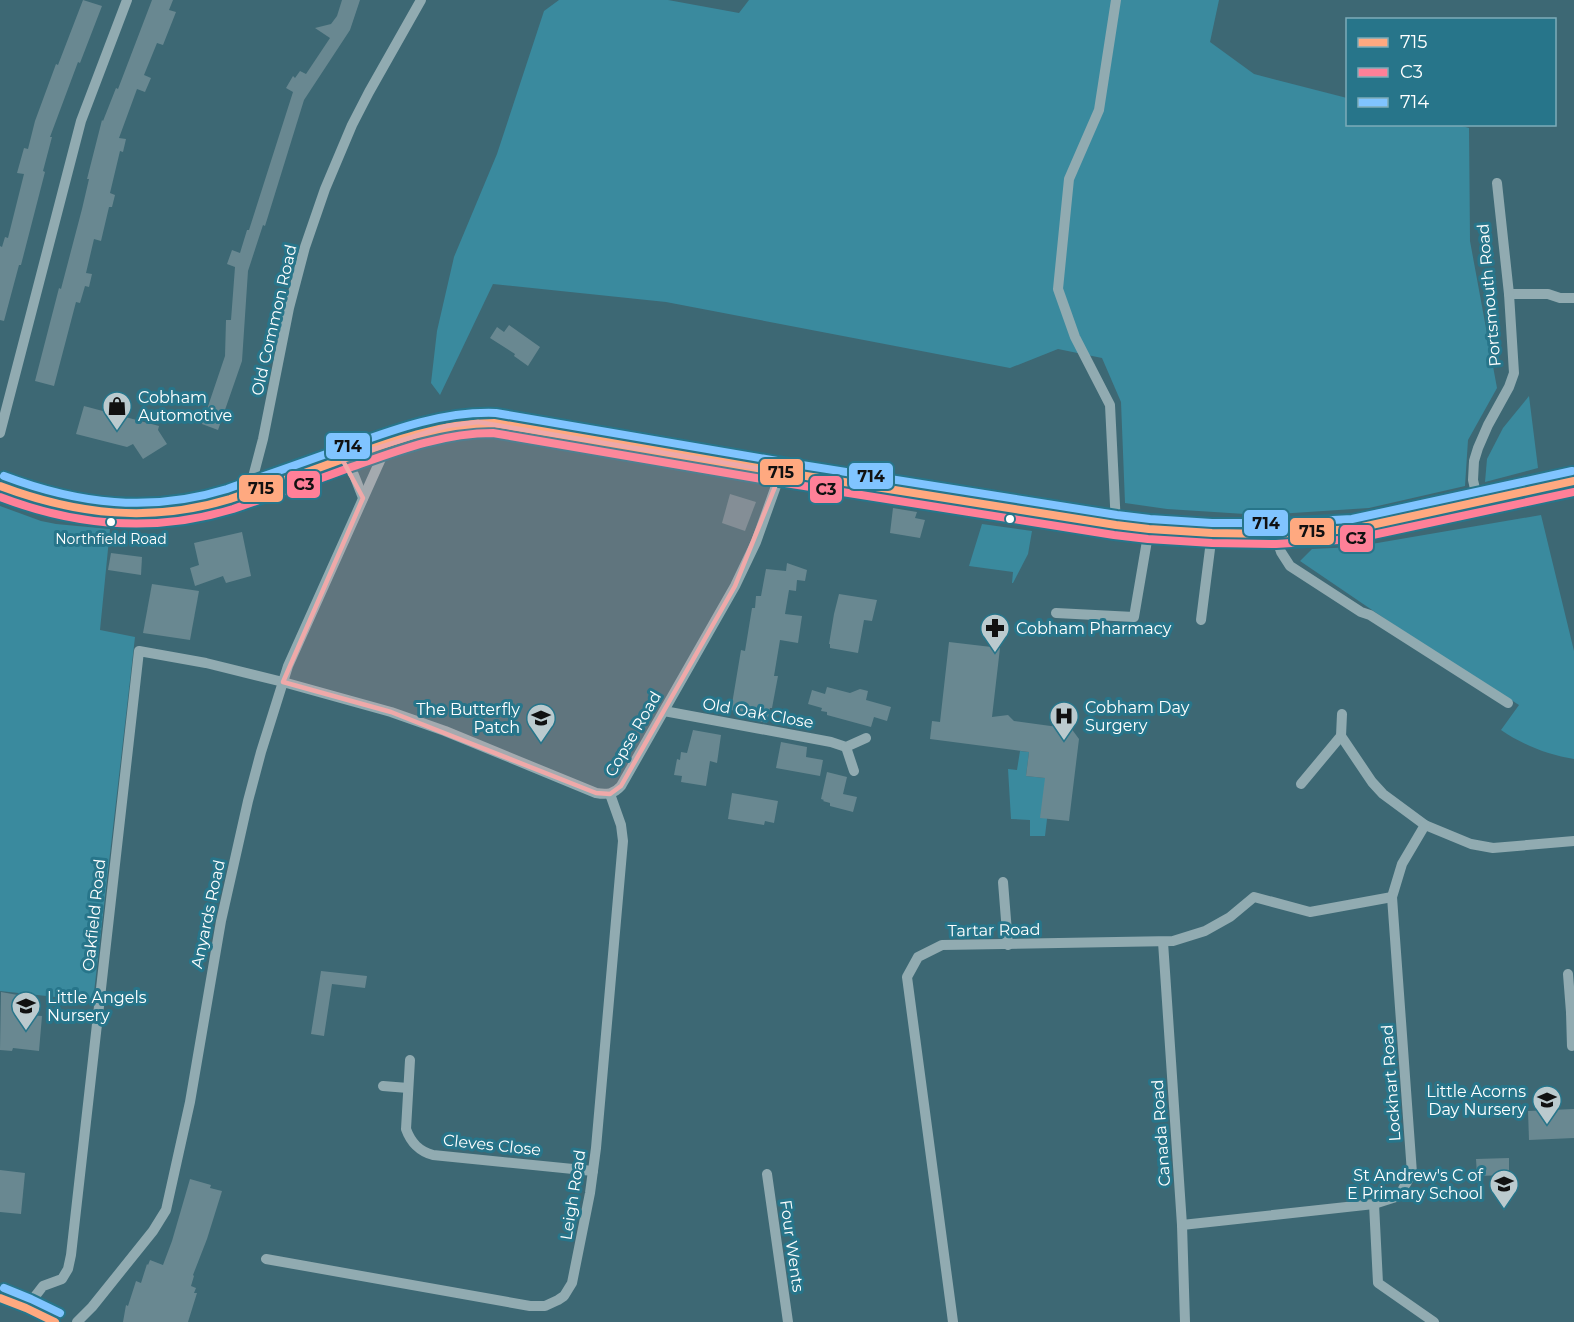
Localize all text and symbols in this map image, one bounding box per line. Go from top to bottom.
legend [1346,18,1556,126]
text: 715 [1400,31,1427,53]
text: C3 [1400,61,1423,83]
text: 714 [1400,91,1429,113]
street label: Portsmouth Road [1473,223,1505,367]
street label: Old Common Road [247,243,301,397]
place label: Cobham Automotive [138,388,232,425]
shop icon: Cobham Automotive [101,390,133,432]
line badge: 714 [325,432,371,460]
text: 714 [334,437,362,456]
line badge: 715 [759,458,804,486]
line badge: 714 [848,462,894,490]
text: 715 [768,463,794,482]
text: 714 [857,467,885,486]
line badge: C3 [286,470,321,499]
line badge: 715 [238,474,284,503]
text: C3 [293,475,315,494]
line badge: C3 [809,475,843,504]
text: 715 [248,479,274,498]
text: C3 [815,480,837,499]
line badge: 714 [1243,509,1289,537]
unlabelled marker [1004,513,1016,525]
text: 714 [1252,514,1280,533]
marker: Northfield Road [105,516,117,528]
line badge: 715 [1289,517,1335,546]
text: 715 [1299,522,1325,541]
line badge: C3 [1339,524,1374,553]
text: C3 [1345,529,1367,548]
place label: Northfield Road [55,530,167,548]
pharmacy icon: Cobham Pharmacy [979,612,1011,654]
place label: Cobham Pharmacy [1016,619,1172,638]
street label: Copse Road [601,688,665,780]
street label: Old Oak Close [701,694,815,732]
place label: Cobham Day Surgery [1085,698,1190,735]
place label: The Butterfly Patch [416,700,520,737]
hospital icon: Cobham Day Surgery [1048,700,1080,742]
school or university icon: The Butterfly Patch [525,702,557,744]
street label: Oakfield Road [79,858,109,972]
street label: Anyards Road [187,858,229,970]
street label: Tartar Road [947,920,1041,940]
place label: Little Angels Nursery [47,988,147,1025]
school or university icon: Little Angels Nursery [10,990,42,1032]
street label: Lockhart Road [1377,1024,1405,1142]
street label: Canada Road [1148,1079,1174,1187]
place label: Little Acorns Day Nursery [1426,1082,1526,1119]
school or university icon: Little Acorns Day Nursery [1531,1084,1563,1126]
street label: Cleves Close [442,1130,542,1160]
street label: Leigh Road [556,1149,590,1241]
place label: St Andrew's C of E Primary School [1347,1166,1484,1203]
school or university icon: St Andrew's C of E Primary School [1488,1168,1520,1210]
street label: Four Wents [776,1199,808,1294]

